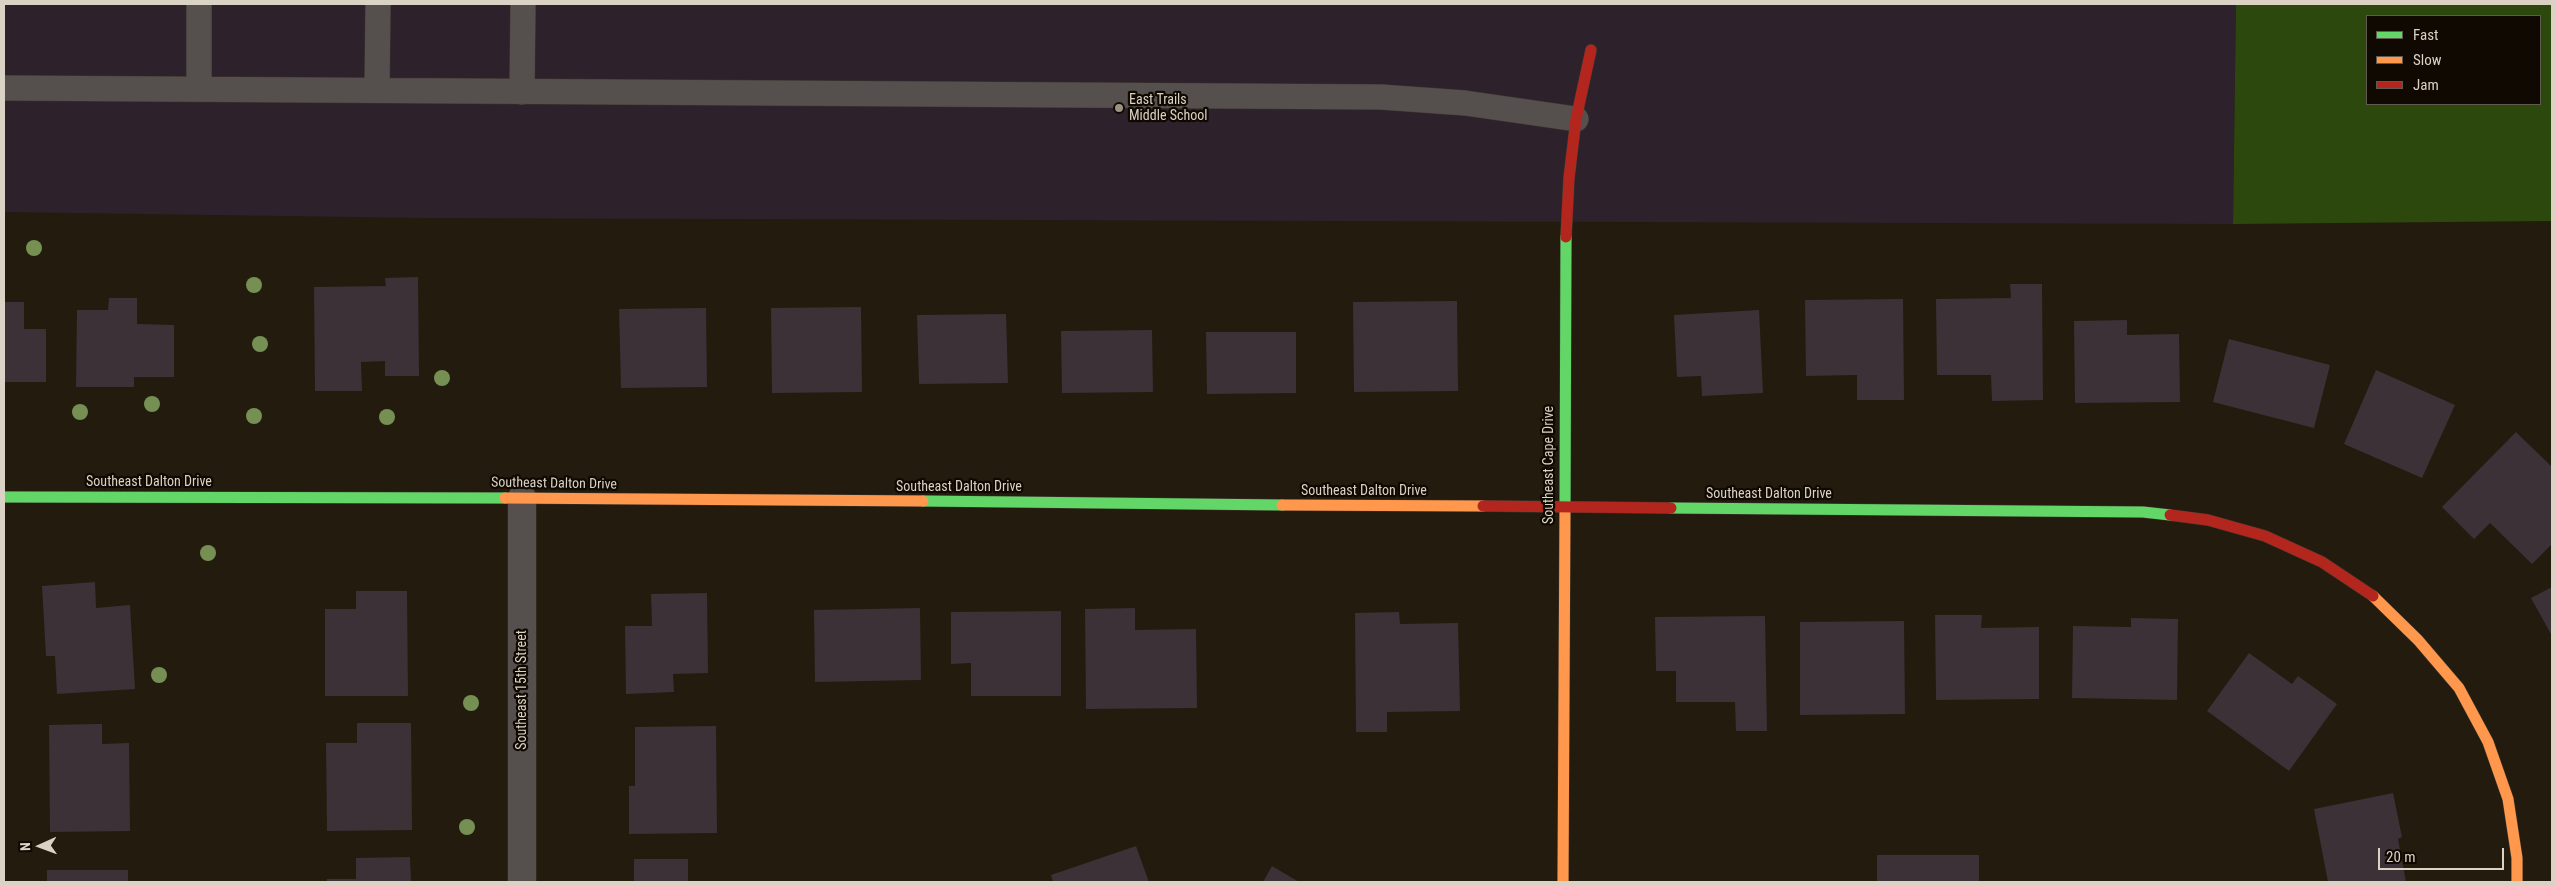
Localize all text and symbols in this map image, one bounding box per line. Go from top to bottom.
legend [2366,15,2541,105]
text: Fast [2413,26,2438,44]
text: Slow [2413,51,2442,69]
text: Jam [2413,76,2439,94]
place label: East Trails Middle School [1129,92,1207,124]
marker: East Trails Middle School [1113,102,1125,114]
street label: Southeast Cape Drive [1541,406,1557,524]
street label: Southeast Dalton Drive [86,474,212,490]
street label: Southeast Dalton Drive [491,475,617,493]
street label: Southeast Dalton Drive [896,479,1022,495]
street label: Southeast Dalton Drive [1301,483,1427,499]
street label: Southeast Dalton Drive [1706,486,1832,502]
street label: Southeast 15th Street [514,630,530,750]
north arrow [15,821,65,871]
scale bar [2381,838,2507,870]
text: N [17,842,33,851]
text: 20 m [2386,848,2416,866]

